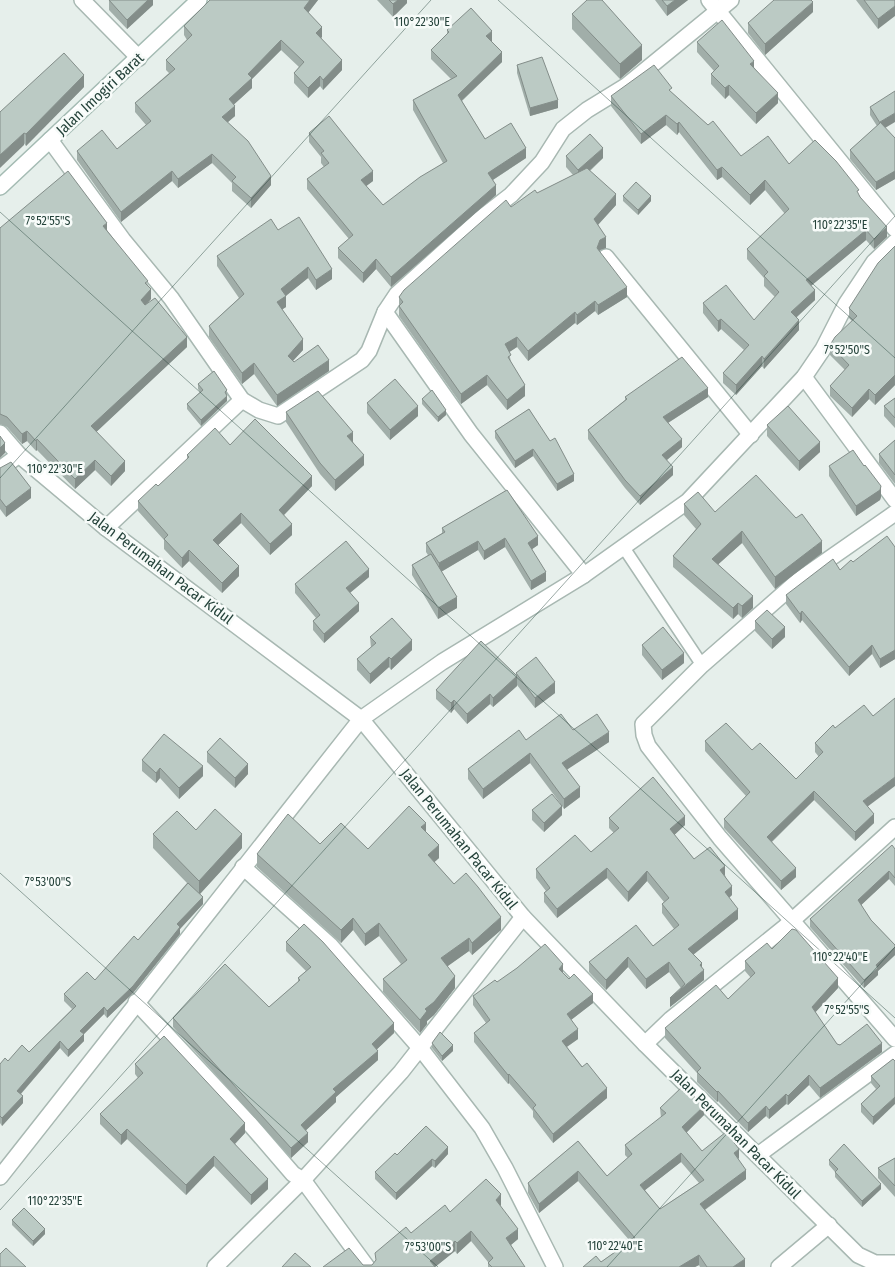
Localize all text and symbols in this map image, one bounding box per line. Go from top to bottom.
text: 110°22'30"E [394,15,450,29]
street label: Jalan Imogiri Barat [52,49,148,139]
text: 7°52'55"S [26,214,70,228]
text: 110°22'35"E [813,218,868,232]
text: 7°52'50"S [824,343,870,357]
text: 110°22'30"E [27,462,83,476]
street label: Jalan Perumahan Pacar Kidul [85,508,237,628]
street label: Jalan Perumahan Pacar Kidul [397,765,521,913]
text: 7°53'00"S [25,875,71,889]
text: 110°22'40"E [812,950,868,964]
text: 7°52'55"S [825,1003,869,1017]
street label: Jalan Perumahan Pacar Kidul [667,1065,805,1203]
text: 110°22'35"E [28,1194,83,1208]
text: 110°22'40"E [587,1239,643,1253]
text: 7°53'00"S [405,1240,451,1254]

